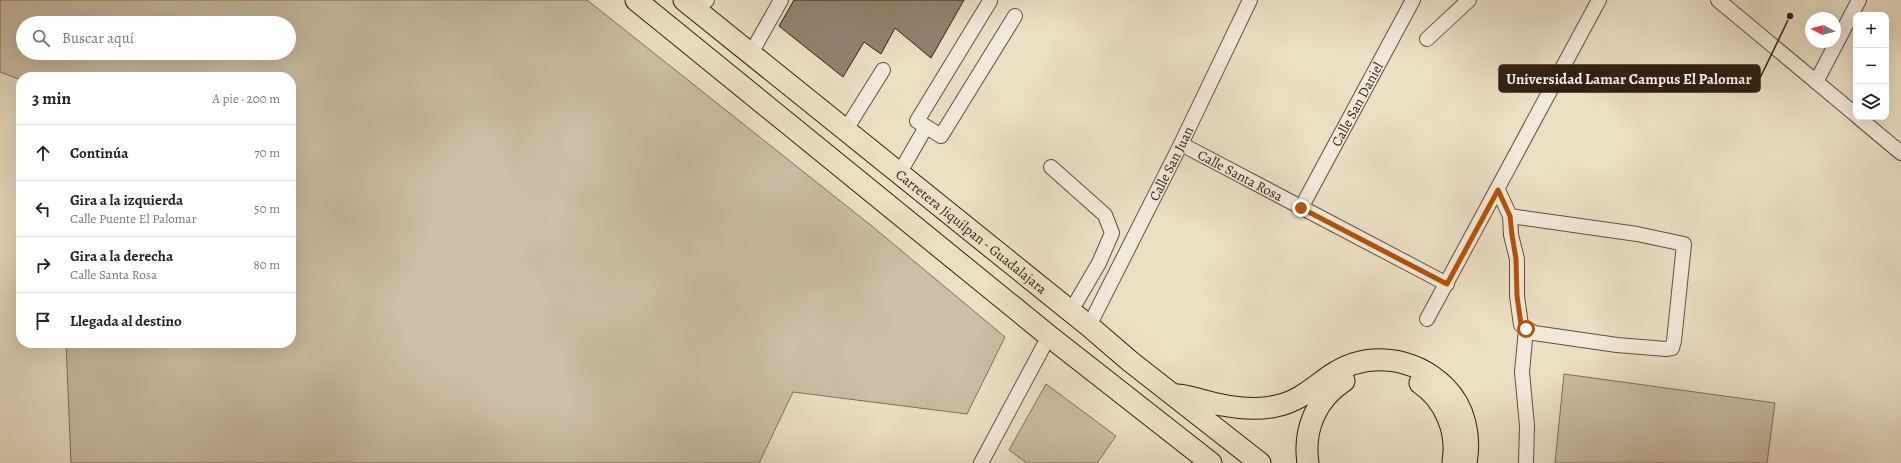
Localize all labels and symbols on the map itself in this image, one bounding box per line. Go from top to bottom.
north arrow [1805,12,1841,48]
street label: Calle San Daniel [1327,58,1388,150]
callout: Universidad Lamar Campus El Palomar [1499,65,1760,92]
text: Universidad Lamar Campus El Palomar [1506,69,1752,89]
street label: Calle San Juan [1145,123,1198,204]
street label: Calle Santa Rosa [1194,145,1286,206]
street label: Carretera Jiquilpan - Guadalajara [892,165,1051,299]
route end [1292,199,1310,217]
route start [1517,320,1535,338]

